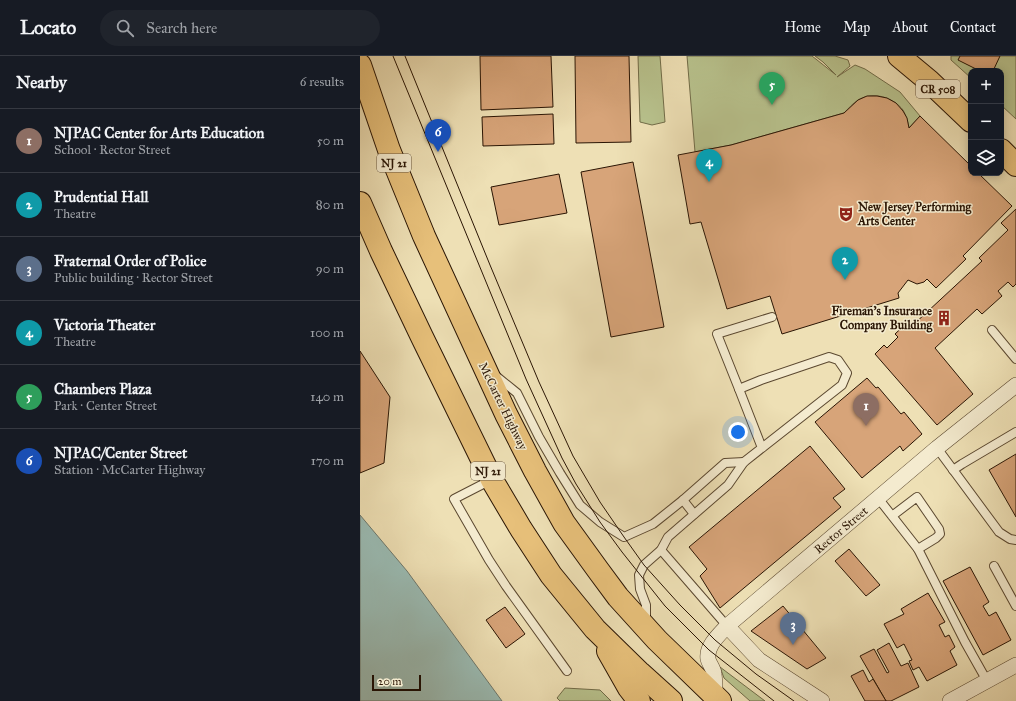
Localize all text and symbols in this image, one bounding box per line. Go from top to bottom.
search box [100,10,380,46]
text: Locato [20,16,76,39]
icon: search [114,17,136,39]
text: Search here [146,19,217,37]
text: Home [784,19,821,36]
text: Map [843,19,870,36]
text: About [892,19,928,36]
text: Contact [950,19,996,36]
map controls [968,68,1004,176]
button: + [968,68,1004,104]
text: Nearby [16,72,67,93]
pin: 5 [759,72,785,105]
text: 6 results [300,74,344,90]
road number: CR 508 [916,80,960,98]
button: − [968,104,1004,140]
pin: 6 [425,119,451,152]
text: NJPAC Center for Arts Education [54,124,264,142]
text: 1 [26,133,32,149]
text: 50 m [317,133,344,149]
button: layers [968,140,1004,176]
text: School · Rector Street [54,142,171,158]
pin: 4 [696,149,722,182]
road number: NJ 21 [377,154,411,172]
text: Prudential Hall [54,188,149,206]
text: 2 [26,197,32,213]
text: 80 m [316,197,344,213]
place label: New Jersey Performing Arts Center [857,200,972,228]
theatre icon: New Jersey Performing Arts Center [837,205,855,223]
text: Theatre [54,206,96,222]
pin: 2 [832,247,858,280]
text: Fraternal Order of Police [54,252,206,270]
text: 3 [26,261,32,277]
text: 90 m [316,261,344,277]
text: Public building · Rector Street [54,270,213,286]
place label: Fireman's Insurance Company Building [831,304,932,333]
building icon: Fireman's Insurance Company Building [935,309,953,327]
text: Victoria Theater [54,316,155,334]
text: 4 [25,325,33,341]
text: 100 m [310,325,344,341]
text: Theatre [54,334,96,350]
street label: McCarter Highway [475,360,530,453]
text: Chambers Plaza [54,380,152,398]
text: 5 [26,389,32,405]
text: 140 m [310,389,344,405]
pin: 1 [853,393,879,426]
text: Park · Center Street [54,398,157,414]
your location [728,422,748,442]
text: NJPAC/Center Street [54,444,187,462]
text: 6 [26,453,32,469]
text: 170 m [311,453,344,469]
text: Station · McCarter Highway [54,462,205,478]
road number: NJ 21 [471,462,505,480]
street label: Rector Street [811,503,871,556]
pin: 3 [780,612,806,645]
scale bar [372,673,421,692]
text: 20 m [378,675,401,688]

